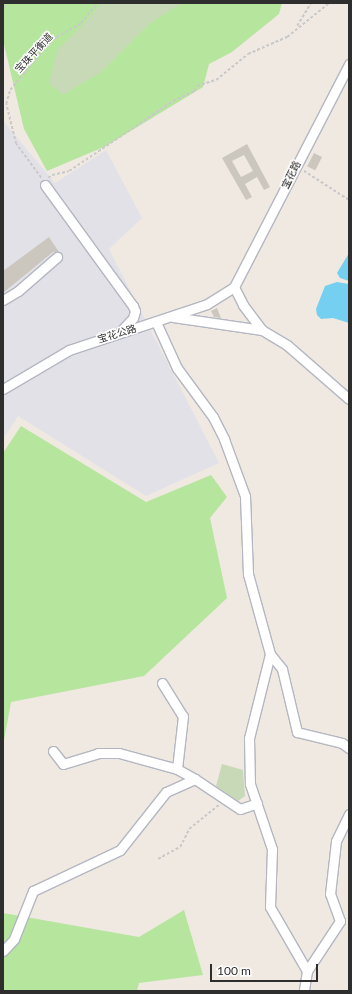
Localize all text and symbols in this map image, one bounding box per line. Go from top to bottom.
street label: 宝珠平衡道 [13,31,55,75]
street label: 宝花路 [279,159,303,191]
street label: 宝花公路 [96,322,138,346]
scale bar [212,956,320,982]
text: 100 m [217,963,251,978]

